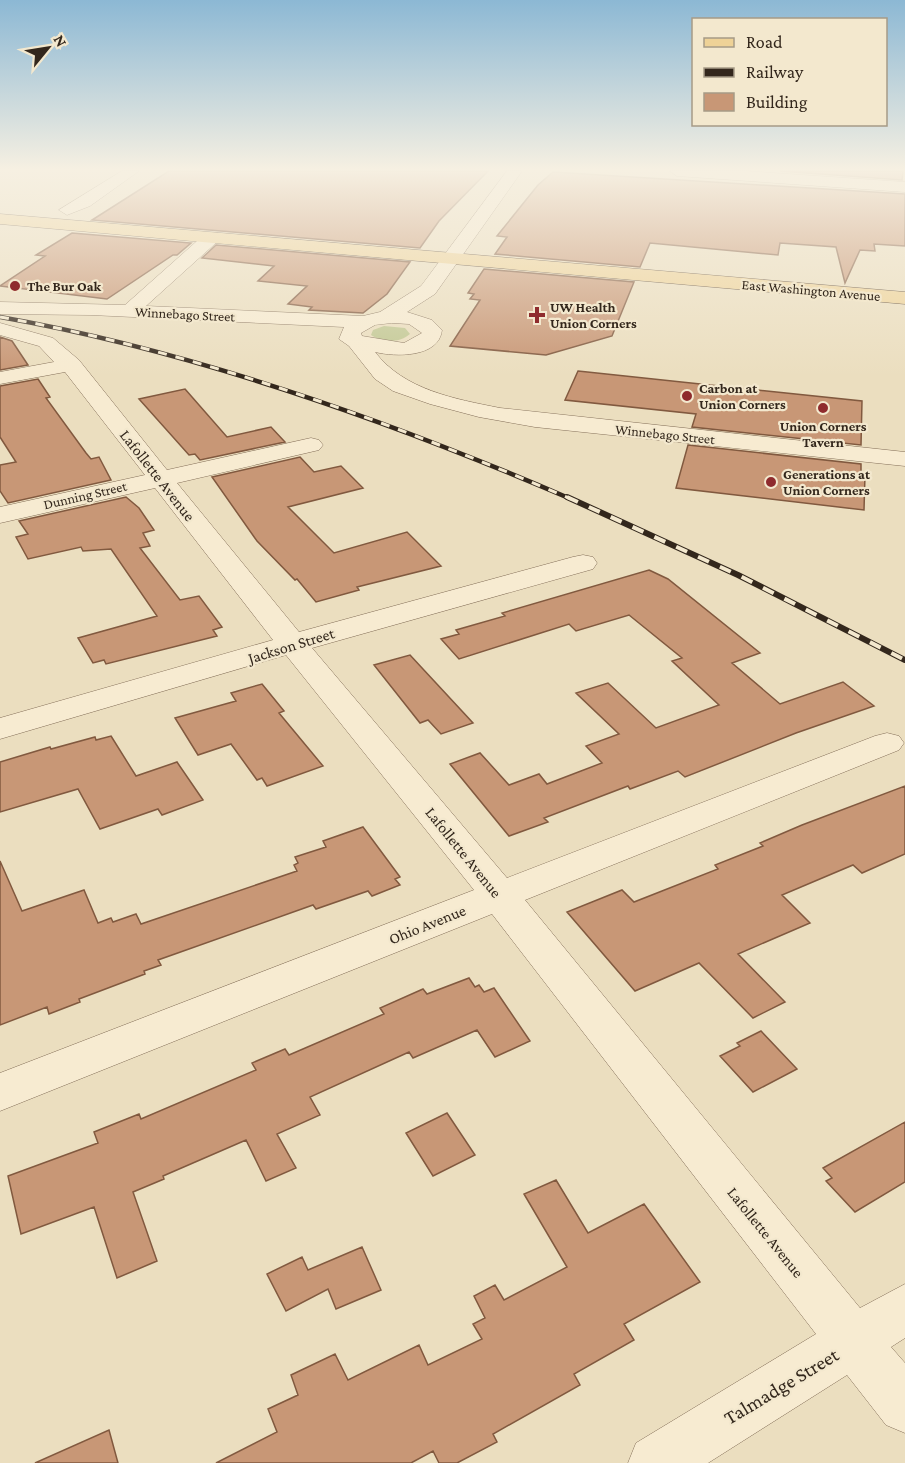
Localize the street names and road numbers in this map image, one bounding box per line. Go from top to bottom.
street label: East Washington Avenue [741,276,881,304]
street label: Winnebago Street [135,303,236,325]
street label: Winnebago Street [614,421,716,447]
street label: Lafollette Avenue [117,426,198,524]
street label: Dunning Street [42,478,129,512]
street label: Jackson Street [244,624,337,668]
street label: Lafollette Avenue [422,804,505,901]
street label: Ohio Avenue [386,901,468,948]
street label: Lafollette Avenue [724,1184,807,1281]
street label: Talmadge Street [720,1343,843,1430]

